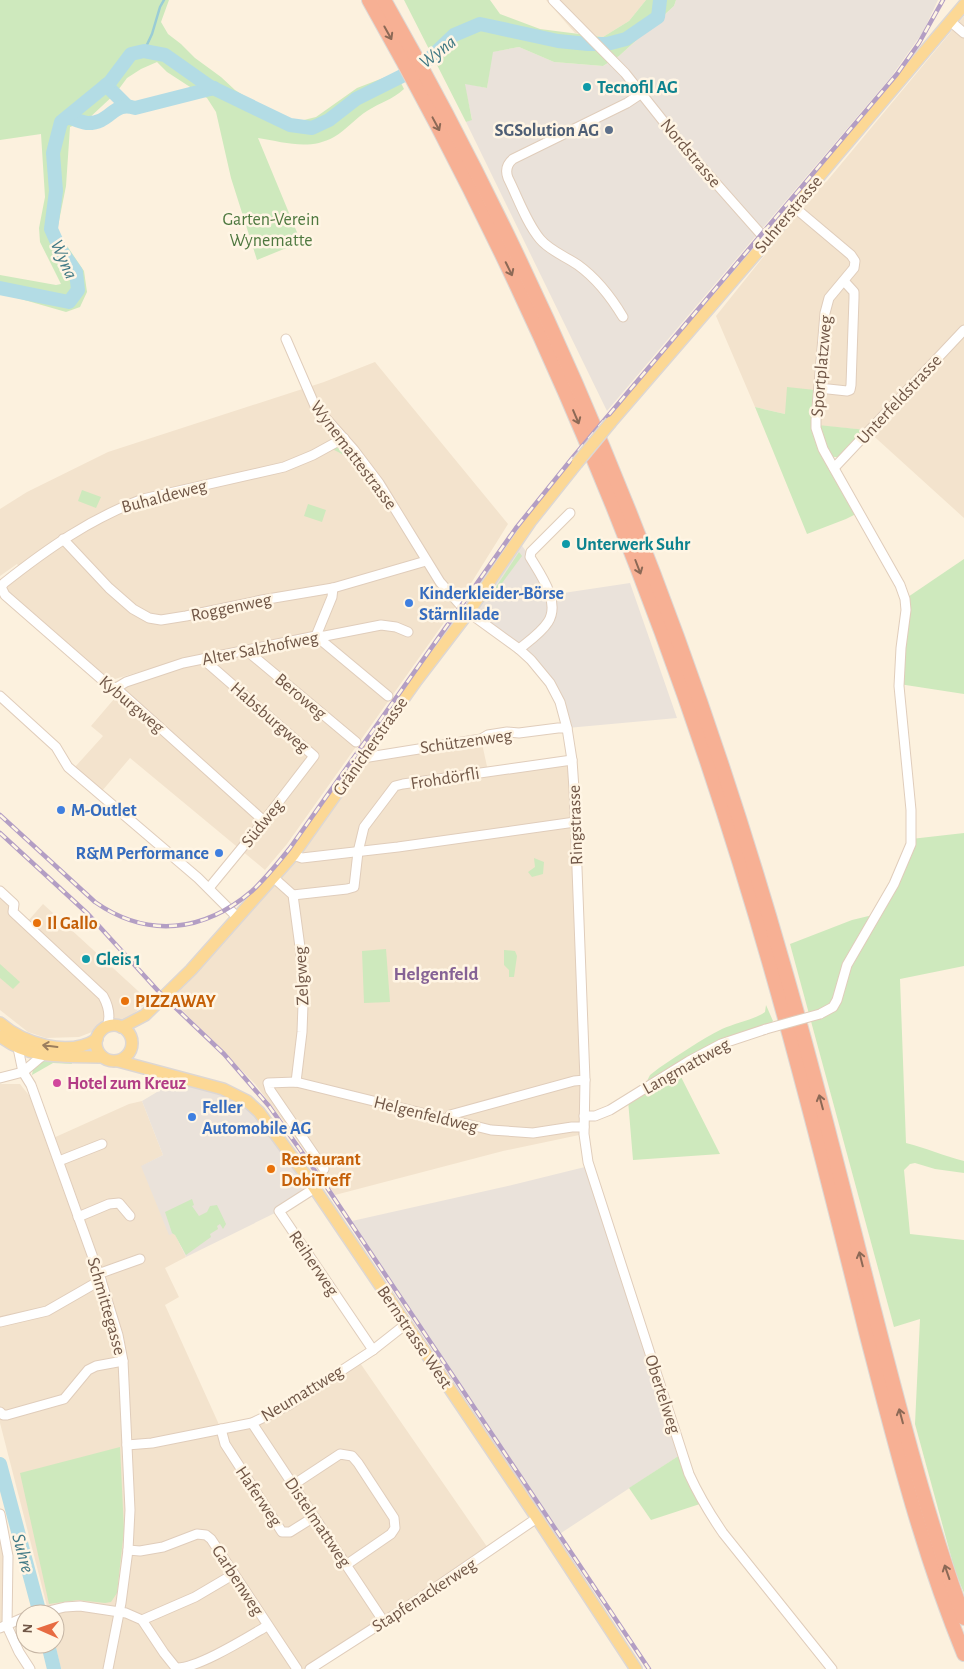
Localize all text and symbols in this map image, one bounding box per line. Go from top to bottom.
one-way arrow [383,25,393,39]
water label: Wyna [416,32,460,72]
place label: Tecnofil AG [597,79,678,97]
marker: Tecnofil AG [581,81,593,93]
one-way arrow [432,116,442,130]
street label: Nordstrasse [656,116,724,191]
place label: SGSolution AG [495,122,599,140]
marker: SGSolution AG [603,124,615,136]
street label: Suhrerstrasse [751,173,826,257]
park label: Garten-Verein Wynematte [222,211,320,250]
water label: Wyna [47,237,81,282]
one-way arrow [505,261,514,276]
street label: Sportplatzweg [809,314,835,418]
street label: Unterfeldstrasse [854,352,946,448]
street label: Wynemattestrasse [307,398,400,513]
one-way arrow [572,409,582,424]
street label: Buhaldeweg [120,477,209,517]
place label: Unterwerk Suhr [576,536,691,554]
marker: Unterwerk Suhr [560,538,572,550]
one-way arrow [634,559,643,574]
place label: Kinderkleider-Börse Stärnlilade [419,585,564,624]
street label: Roggenweg [189,591,273,625]
marker: Kinderkleider-Börse Stärnlilade [403,597,415,609]
street label: Alter Salzhofweg [201,629,320,669]
street label: Beroweg [271,670,330,723]
street label: Kyburgweg [95,673,167,737]
street label: Habsburgweg [227,679,312,757]
street label: Gränicherstrasse [330,694,412,799]
street label: Schützenweg [419,727,513,757]
street label: Frohdörfli [409,765,481,793]
street label: Ringstrasse [566,784,586,865]
street label: Südweg [238,796,287,851]
place label: M-Outlet [71,802,137,820]
marker: M-Outlet [55,804,67,816]
place label: R&M Performance [76,845,209,863]
marker: R&M Performance [213,847,225,859]
place label: Il Gallo [47,915,98,933]
marker: Il Gallo [31,917,43,929]
street label: Zelgweg [291,946,313,1006]
place label: Gleis 1 [96,951,141,969]
marker: Gleis 1 [80,953,92,965]
district label: Helgenfeld [394,965,478,984]
place label: PIZZAWAY [135,993,217,1011]
marker: PIZZAWAY [119,995,131,1007]
street label: Langmattweg [640,1035,733,1098]
one-way arrow [42,1041,58,1051]
place label: Hotel zum Kreuz [67,1075,187,1093]
marker: Hotel zum Kreuz [51,1077,63,1089]
street label: Helgenfeldweg [372,1093,480,1137]
one-way arrow [816,1094,825,1110]
place label: Feller Automobile AG [202,1099,311,1138]
marker: Feller Automobile AG [186,1111,198,1123]
place label: Restaurant DobiTreff [281,1151,361,1190]
marker: Restaurant DobiTreff [265,1163,277,1175]
street label: Reiherweg [285,1228,342,1300]
one-way arrow [856,1251,865,1267]
street label: Schmittegasse [83,1255,129,1357]
street label: Bernstrasse West [373,1283,455,1392]
street label: Obertelweg [641,1353,683,1436]
street label: Neumattweg [258,1362,347,1425]
one-way arrow [896,1409,906,1425]
street label: Haferweg [232,1463,285,1530]
street label: Distelmattweg [281,1474,354,1571]
water label: Suhre [8,1532,37,1575]
street label: Garbenweg [208,1542,267,1619]
street label: Stapfenackerweg [369,1555,480,1636]
one-way arrow [942,1565,952,1581]
north arrow [15,1604,65,1654]
text: N [21,1623,35,1634]

